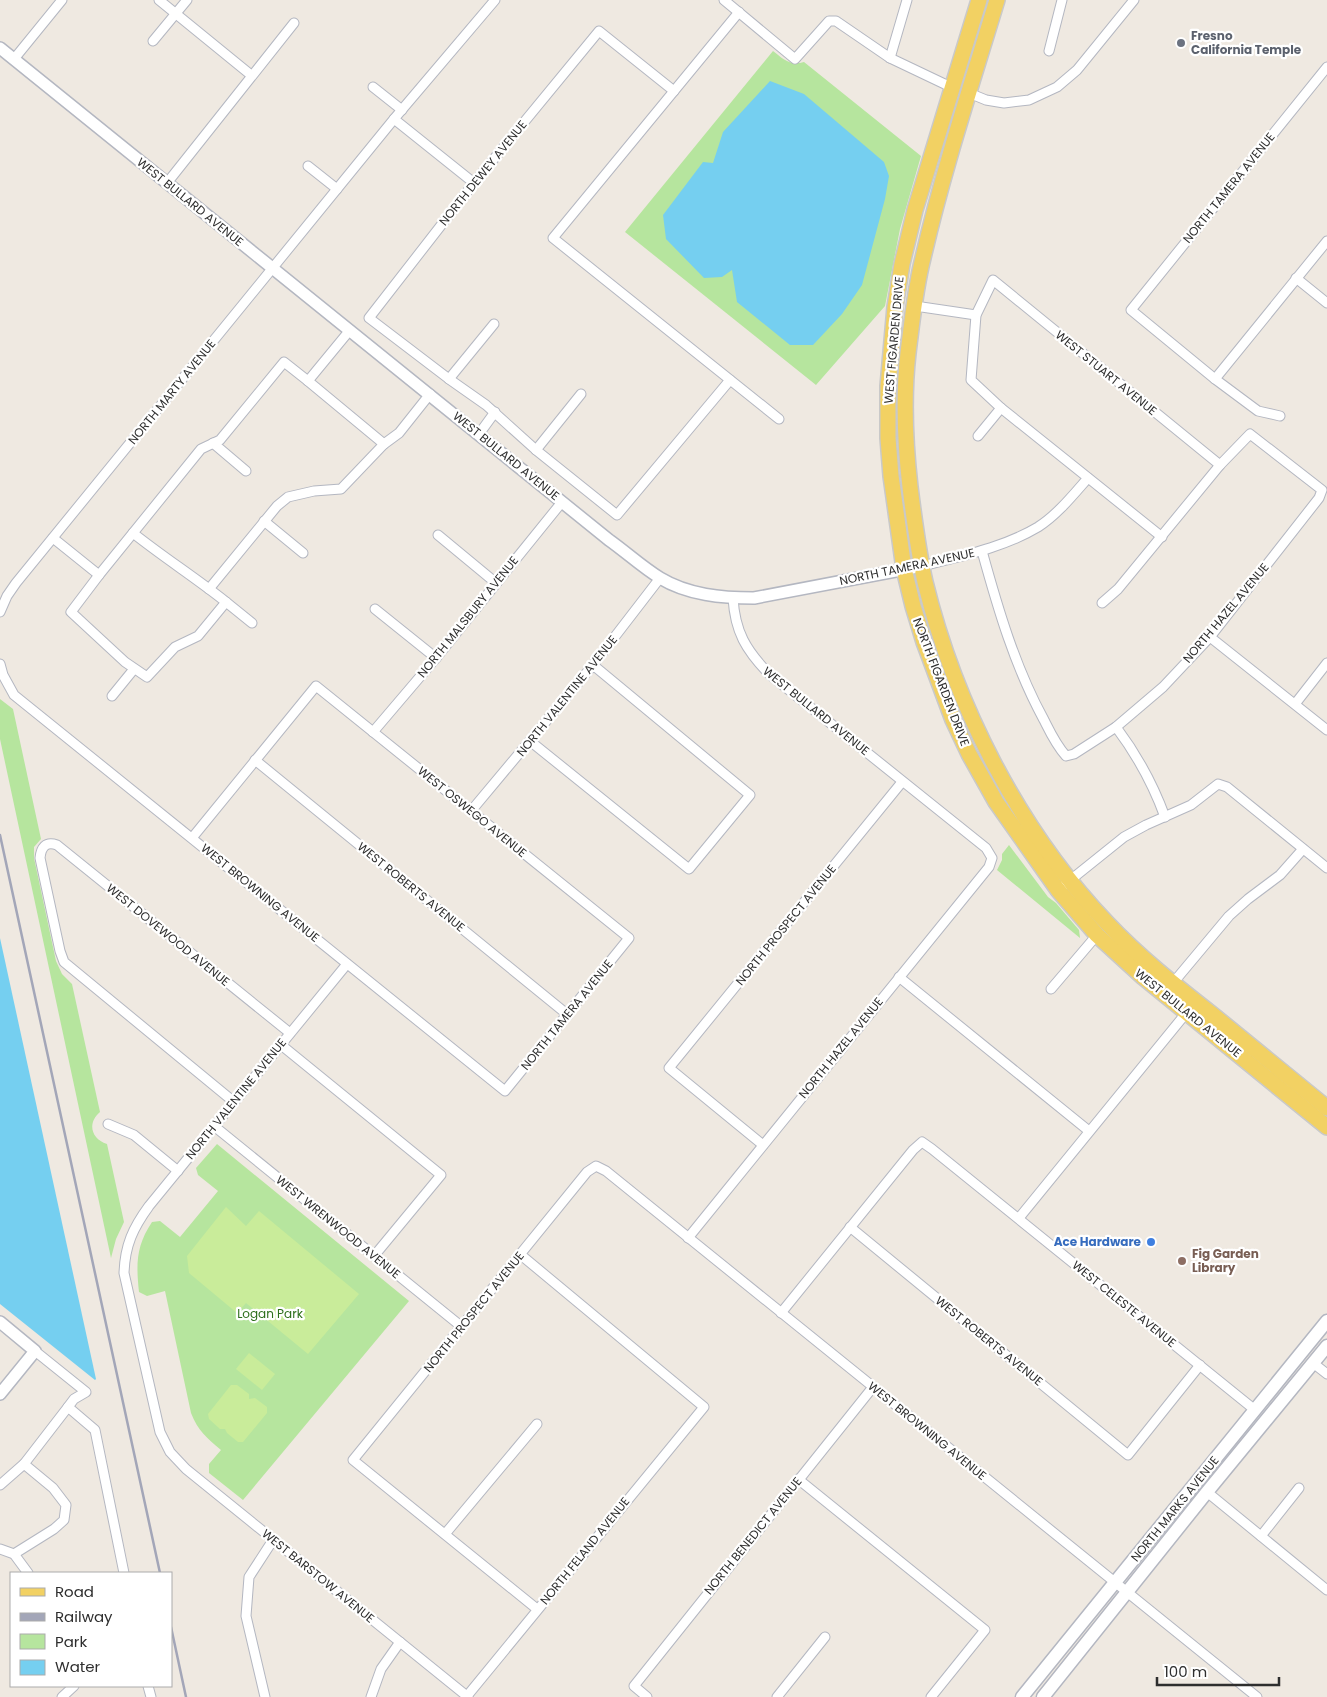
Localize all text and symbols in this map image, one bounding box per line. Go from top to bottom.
place label: Fresno California Temple [1191,27,1302,58]
marker: Fresno California Temple [1175,37,1187,49]
street label: NORTH DEWEY AVENUE [435,116,530,229]
street label: NORTH TAMERA AVENUE [1179,129,1279,247]
street label: WEST BULLARD AVENUE [133,153,247,250]
street label: WEST FIGARDEN DRIVE [879,276,908,404]
street label: WEST STUART AVENUE [1052,326,1161,419]
street label: NORTH MARTY AVENUE [124,336,219,448]
street label: WEST BULLARD AVENUE [449,407,563,504]
street label: NORTH TAMERA AVENUE [838,544,976,589]
street label: NORTH MALSBURY AVENUE [413,552,522,681]
street label: NORTH HAZEL AVENUE [1179,559,1273,666]
street label: NORTH FIGARDEN DRIVE [909,615,974,748]
street label: NORTH VALENTINE AVENUE [512,631,621,760]
street label: WEST BULLARD AVENUE [759,662,873,759]
street label: WEST OSWEGO AVENUE [414,762,531,861]
street label: WEST ROBERTS AVENUE [354,838,469,935]
street label: WEST BROWNING AVENUE [198,839,323,946]
street label: NORTH PROSPECT AVENUE [731,861,840,989]
street label: WEST DOVEWOOD AVENUE [103,880,234,990]
street label: NORTH TAMERA AVENUE [517,956,617,1074]
street label: WEST BULLARD AVENUE [1131,964,1245,1061]
street label: NORTH HAZEL AVENUE [794,994,887,1102]
street label: NORTH VALENTINE AVENUE [181,1034,290,1163]
street label: WEST WRENWOOD AVENUE [273,1171,404,1282]
place label: Ace Hardware [1054,1233,1142,1250]
marker: Ace Hardware [1145,1236,1157,1248]
place label: Fig Garden Library [1192,1245,1259,1276]
street label: NORTH PROSPECT AVENUE [419,1248,528,1376]
marker: Fig Garden Library [1176,1255,1188,1267]
street label: WEST CELESTE AVENUE [1069,1256,1180,1351]
street label: WEST ROBERTS AVENUE [932,1292,1047,1389]
park label: Logan Park [237,1305,304,1322]
street label: WEST BROWNING AVENUE [865,1377,990,1484]
street label: NORTH MARKS AVENUE [1127,1452,1223,1565]
street label: NORTH BENEDICT AVENUE [700,1473,805,1598]
street label: NORTH FELAND AVENUE [536,1493,633,1608]
street label: WEST BARSTOW AVENUE [258,1525,378,1626]
legend [10,1572,172,1687]
text: Road [55,1581,94,1602]
text: Railway [55,1606,113,1627]
text: Park [55,1631,87,1652]
scale bar [1157,1654,1280,1686]
text: Water [55,1656,101,1677]
text: 100 m [1164,1661,1207,1682]

